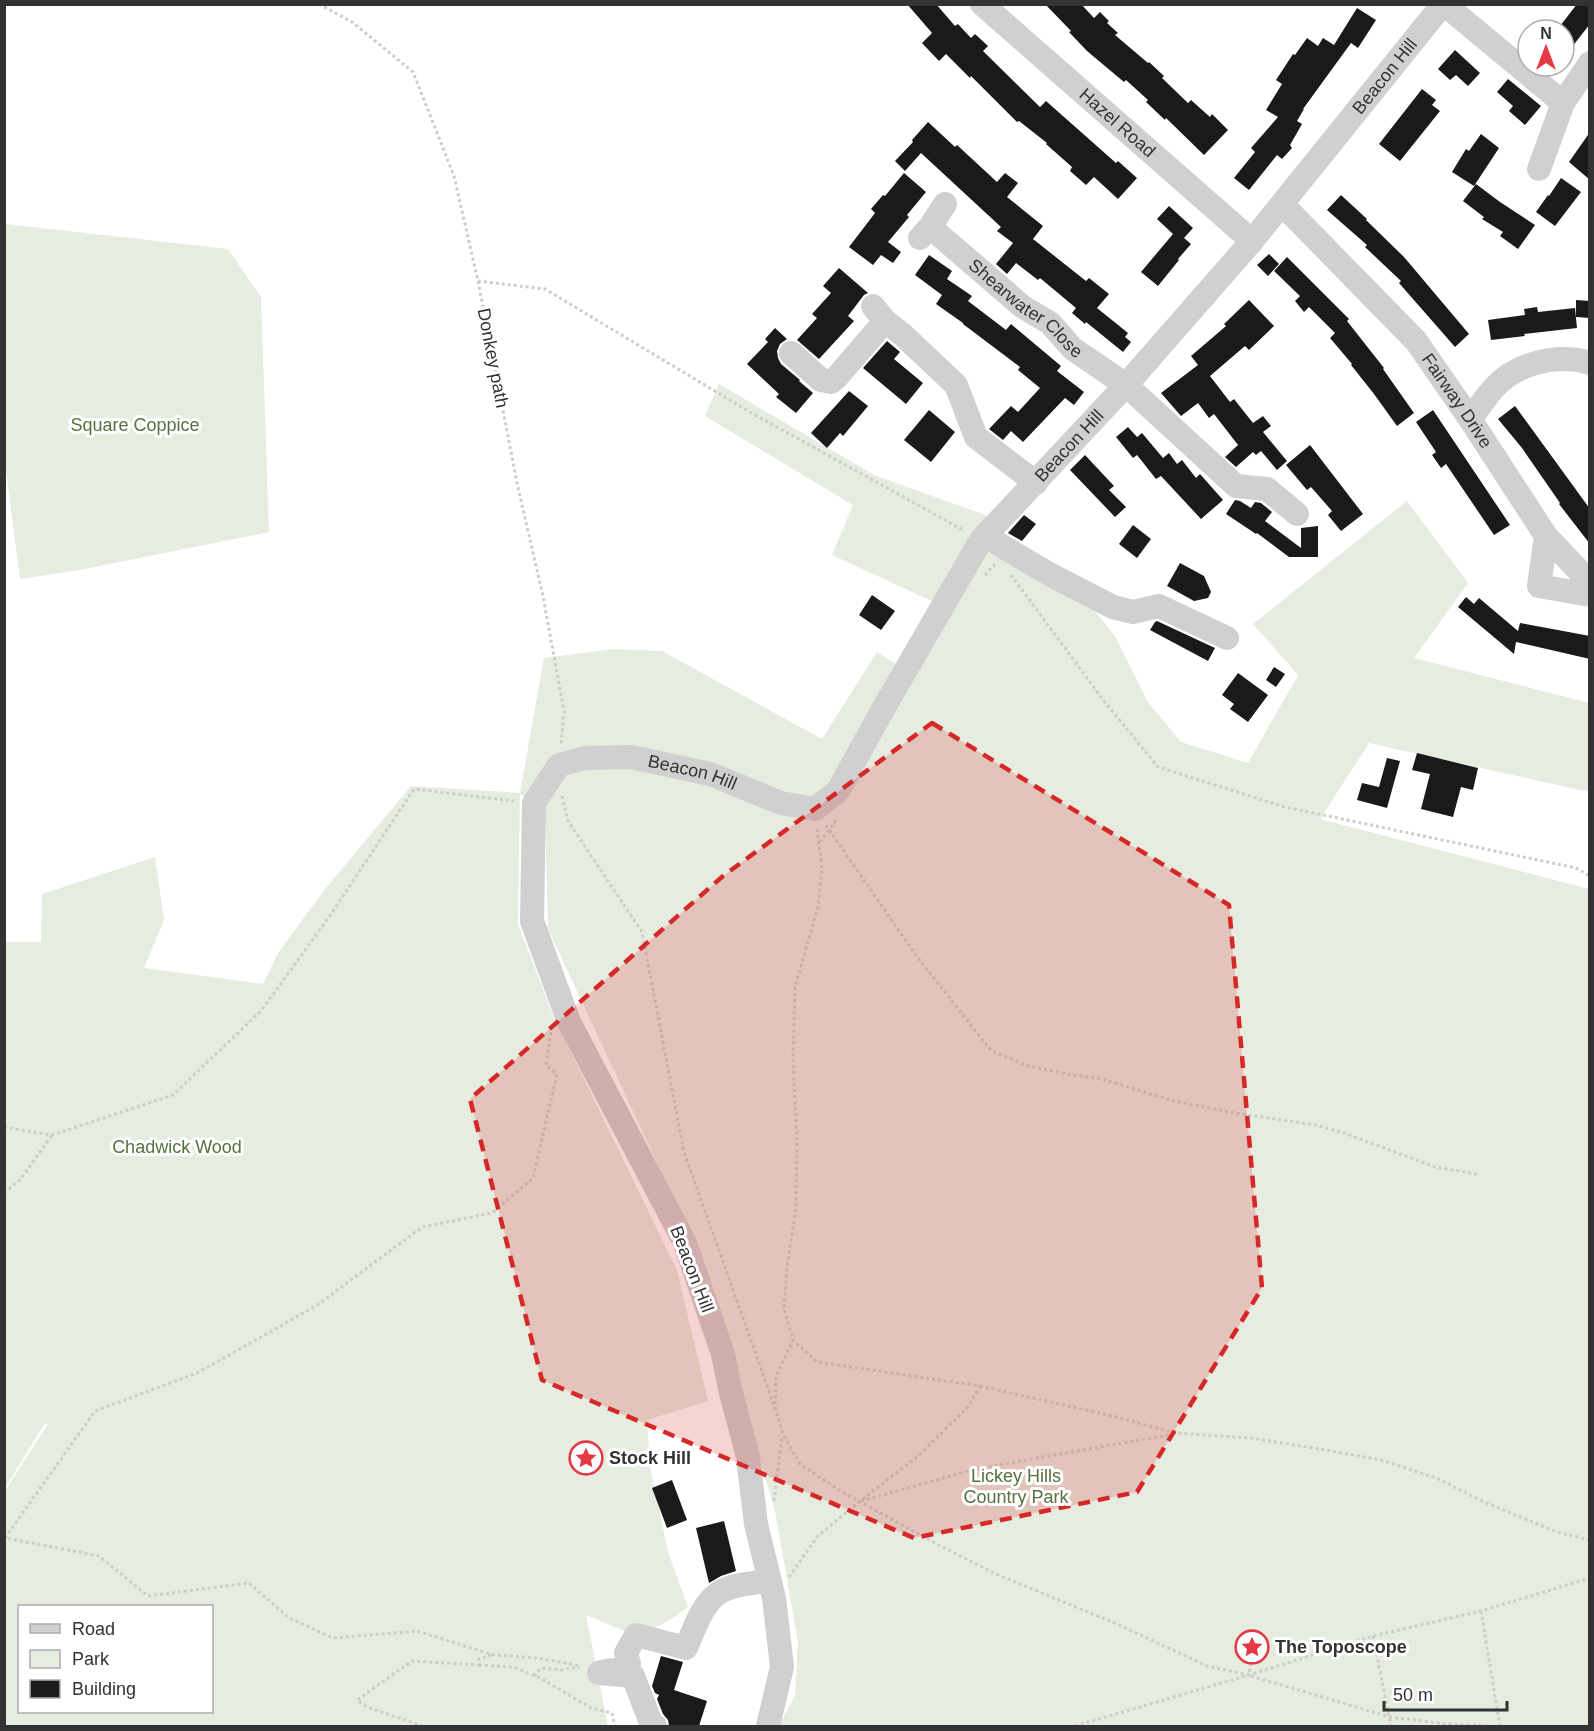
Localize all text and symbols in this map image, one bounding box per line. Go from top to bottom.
north arrow [1516,18,1576,78]
text: N [1540,25,1552,42]
street label: Beacon Hill [1348,35,1421,118]
street label: Hazel Road [1075,84,1159,161]
street label: Shearwater Close [965,255,1086,362]
street label: Donkey path [474,306,512,410]
street label: Fairway Drive [1418,350,1496,452]
street label: Beacon Hill [1031,406,1108,486]
park label: Square Coppice [70,415,200,435]
street label: Beacon Hill [646,751,740,794]
park label: Chadwick Wood [112,1137,242,1157]
street label: Beacon Hill [666,1223,718,1315]
place icon: Stock Hill [568,1440,604,1476]
place label: Stock Hill [609,1448,691,1468]
park label: Lickey Hills Country Park [963,1466,1070,1507]
legend [18,1605,213,1713]
text: Road [72,1619,115,1639]
place icon: The Toposcope [1234,1629,1270,1665]
place label: The Toposcope [1275,1637,1407,1657]
text: Park [72,1649,110,1669]
scale bar [1384,1674,1507,1712]
text: Building [72,1679,136,1699]
text: 50 m [1393,1685,1433,1705]

